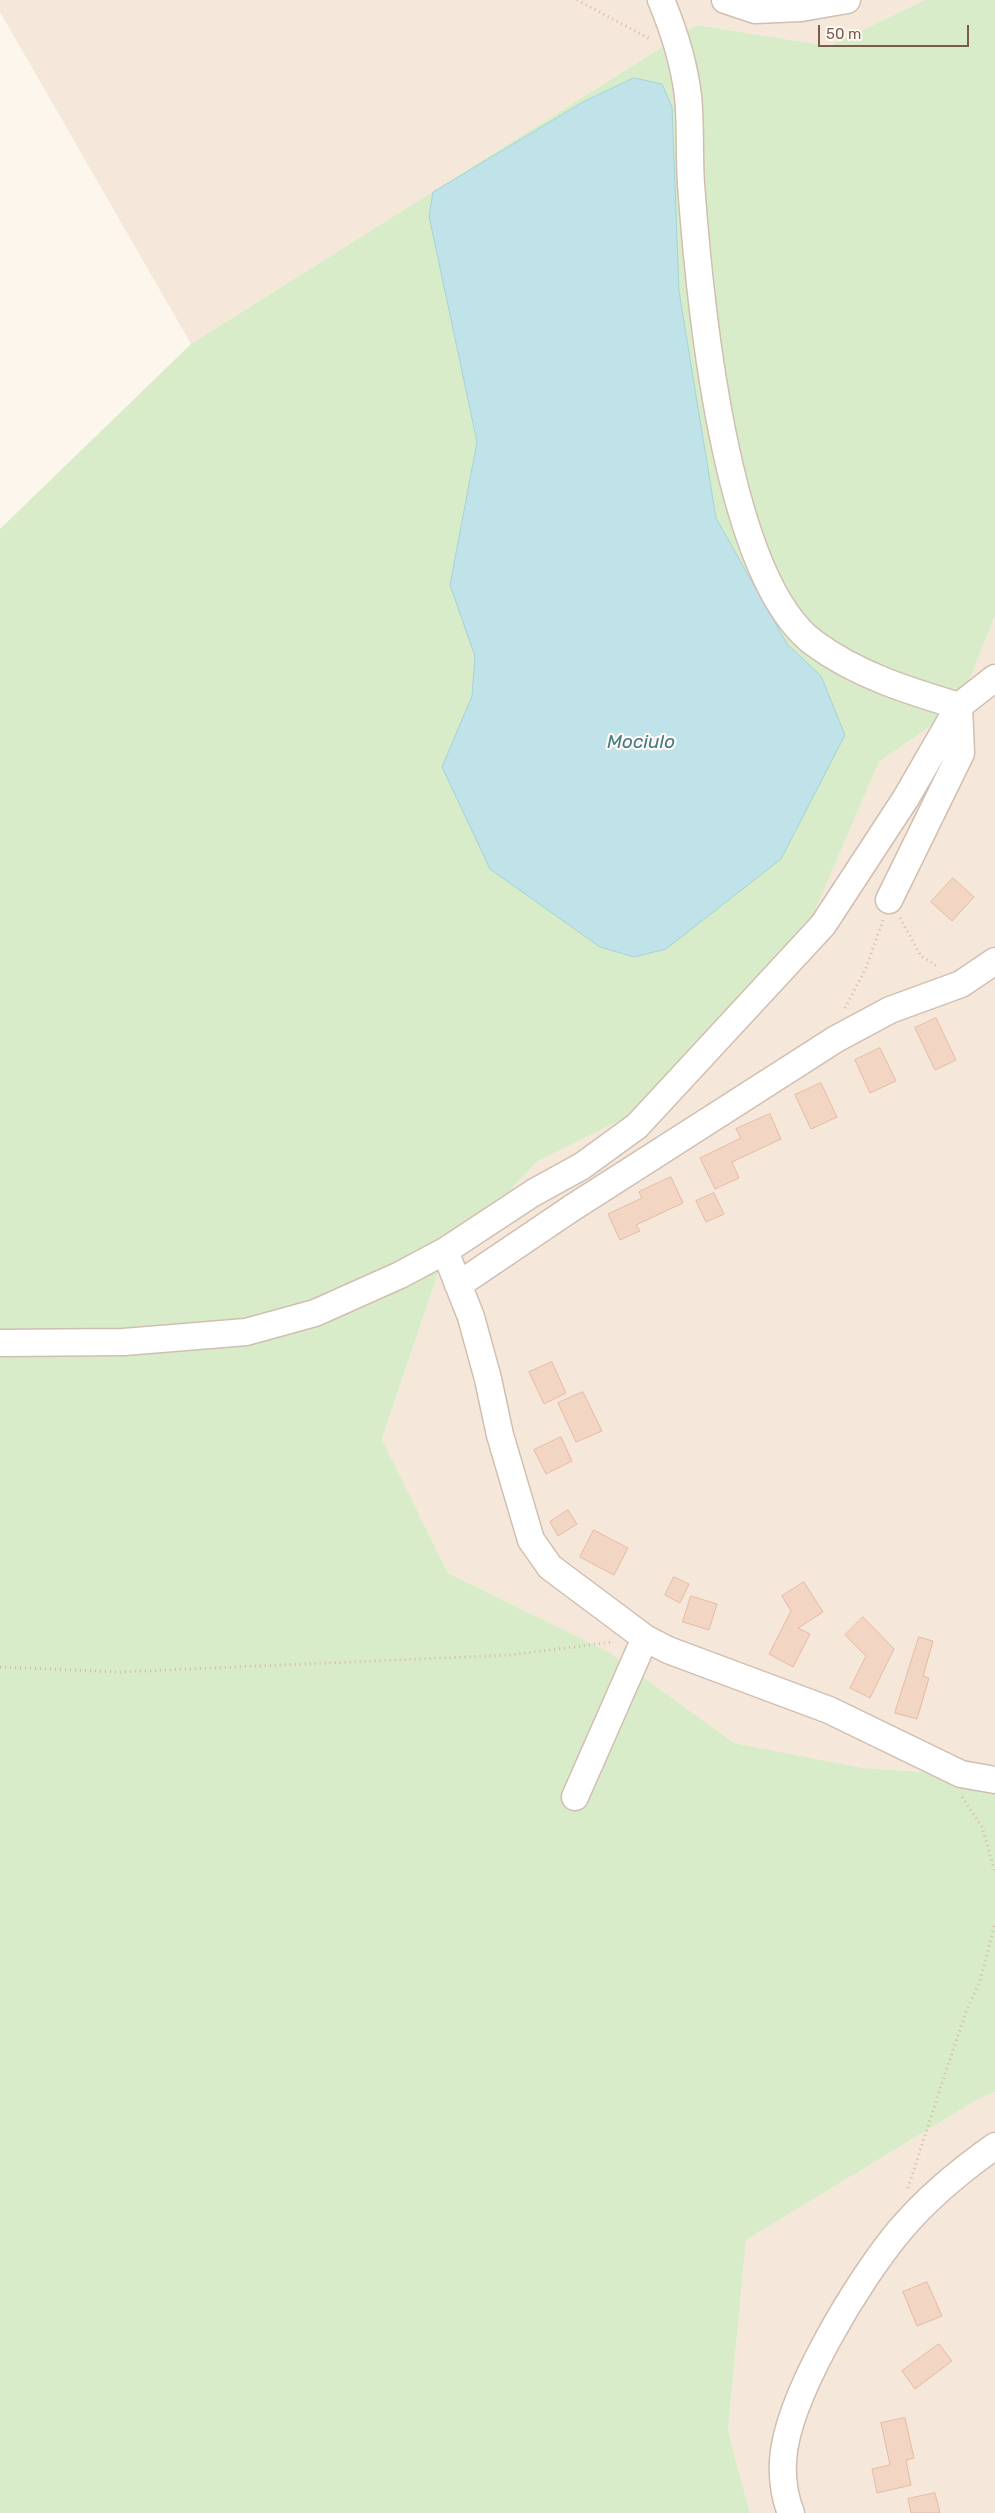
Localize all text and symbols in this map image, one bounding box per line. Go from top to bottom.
scale bar [820,15,971,47]
text: 50 m [826,25,861,43]
water label: Mociulo [607,732,675,754]

